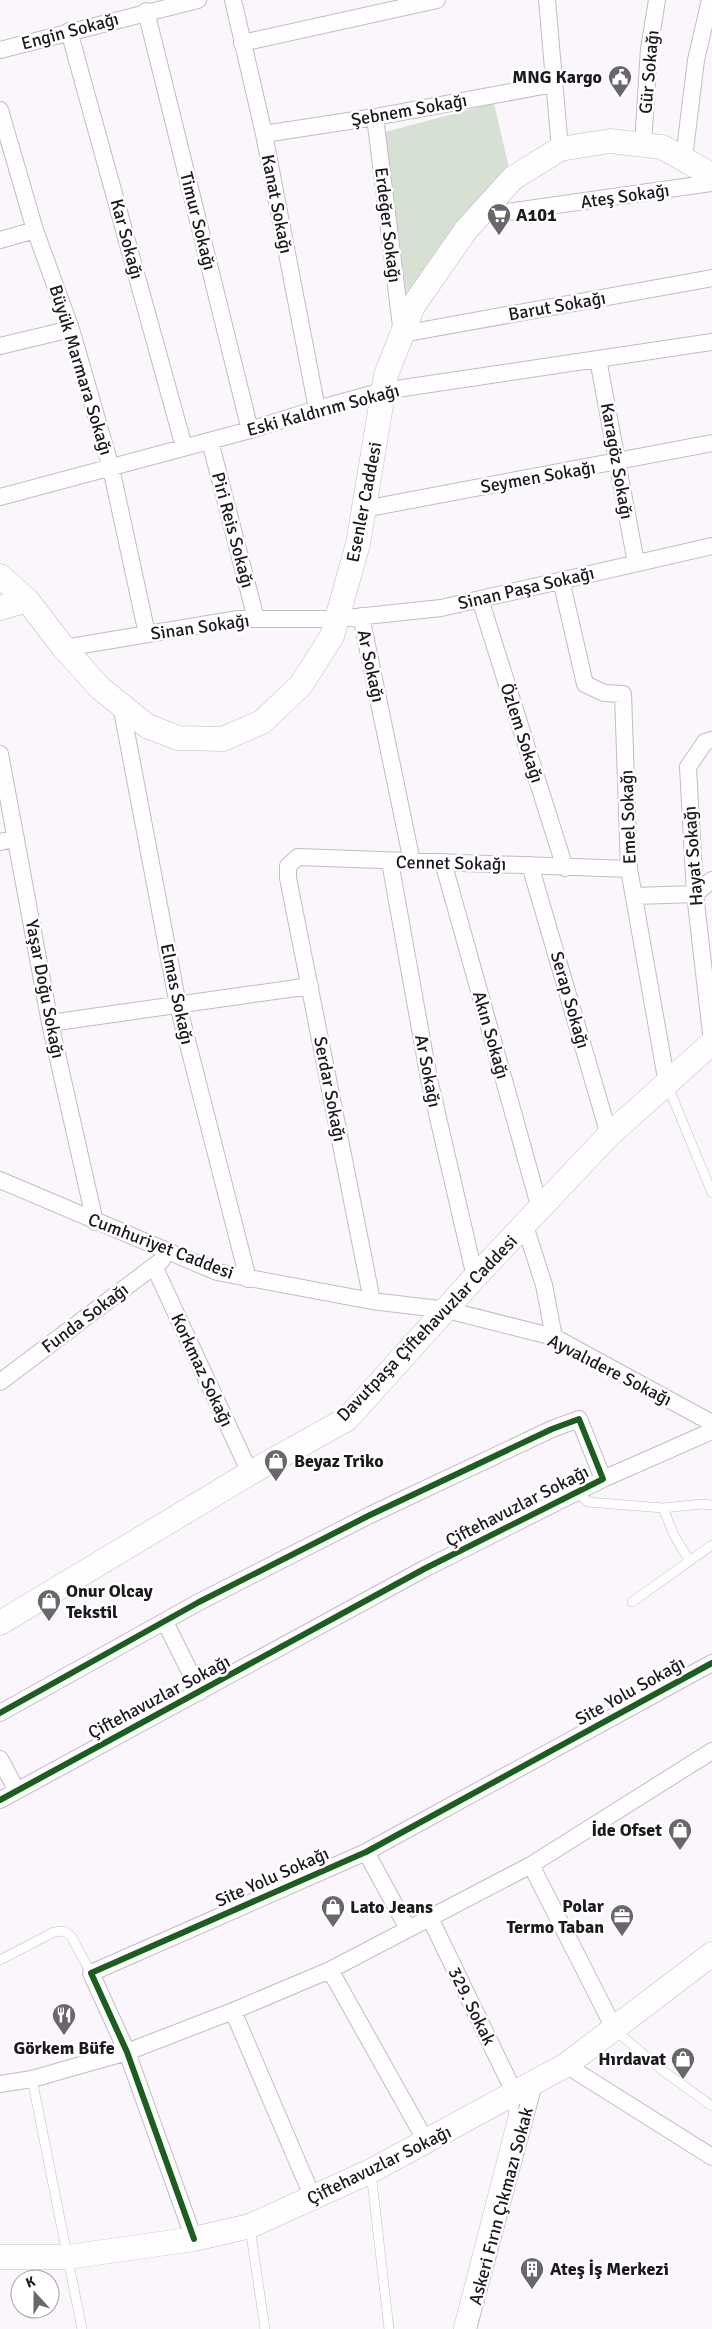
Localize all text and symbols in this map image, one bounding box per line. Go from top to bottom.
street label: Engin Sokağı [19,7,121,55]
street label: Gür Sokağı [634,29,664,115]
public building icon: MNG Kargo [607,64,633,98]
place label: MNG Kargo [512,66,602,88]
street label: Şebnem Sokağı [349,89,469,131]
street label: Kanat Sokağı [257,152,297,256]
street label: Erdeğer Sokağı [370,166,406,284]
street label: Timur Sokağı [175,170,221,272]
street label: Ateş Sokağı [579,179,671,213]
street label: Kar Sokağı [106,196,148,282]
supermarket icon: A101 [486,202,512,236]
place label: A101 [516,204,557,226]
street label: Büyük Marmara Sokağı [45,282,117,458]
street label: Barut Sokağı [507,287,607,325]
street label: Eski Kaldırım Sokağı [244,379,402,441]
street label: Karagöz Sokağı [596,401,638,521]
street label: Esenler Caddesi [342,440,386,564]
street label: Seymen Sokağı [479,456,597,498]
street label: Piri Reis Sokağı [207,470,259,590]
street label: Sinan Paşa Sokağı [456,562,596,614]
street label: Sinan Sokağı [149,609,251,645]
street label: Ar Sokağı [353,628,389,704]
street label: Özlem Sokağı [495,680,549,786]
street label: Emel Sokağı [615,769,641,865]
street label: Hayat Sokağı [679,805,707,907]
street label: Cennet Sokağı [396,851,506,875]
street label: Yaşar Doğu Sokağı [21,918,69,1060]
street label: Elmas Sokağı [156,942,198,1046]
street label: Serap Sokağı [546,949,594,1051]
street label: Akın Sokağı [468,989,514,1081]
street label: Ar Sokağı [410,1033,446,1109]
street label: Serdar Sokağı [309,1035,351,1143]
street label: Cumhuriyet Caddesi [85,1208,237,1284]
street label: Davutpaşa Çiftehavuzlar Caddesi [332,1230,522,1426]
street label: Funda Sokağı [37,1278,133,1358]
street label: Korkmaz Sokağı [166,1310,238,1430]
street label: Ayvalıdere Sokağı [544,1329,676,1411]
shop icon: Beyaz Triko [263,1448,289,1482]
place label: Beyaz Triko [294,1450,384,1472]
street label: Çiftehavuzlar Sokağı [442,1460,592,1552]
place label: Onur Olcay Tekstil [66,1580,153,1623]
shop icon: Onur Olcay Tekstil [36,1588,62,1622]
street label: Çiftehavuzlar Sokağı [84,1650,234,1744]
street label: Site Yolu Sokağı [571,1652,689,1730]
shop icon: İde Ofset [667,1817,693,1851]
place label: İde Ofset [591,1819,662,1841]
street label: Site Yolu Sokağı [212,1842,332,1912]
shop icon: Lato Jeans [320,1894,346,1928]
place label: Polar Termo Taban [507,1895,605,1938]
place label: Lato Jeans [350,1896,433,1918]
office icon: Polar Termo Taban [609,1903,635,1937]
street label: 329. Sokak [444,1963,500,2049]
restaurant icon: Görkem Büfe [51,2002,77,2036]
place label: Görkem Büfe [13,2037,115,2059]
shop icon: Hırdavat [670,2046,696,2080]
place label: Hırdavat [598,2048,666,2070]
street label: Askeri Fırın Çıkmazı Sokak [464,2105,538,2307]
street label: Çiftehavuzlar Sokağı [303,2121,455,2209]
building icon: Ateş İş Merkezi [519,2256,545,2290]
place label: Ateş İş Merkezi [550,2258,669,2280]
north arrow [10,2269,60,2319]
text: K [23,2273,38,2292]

